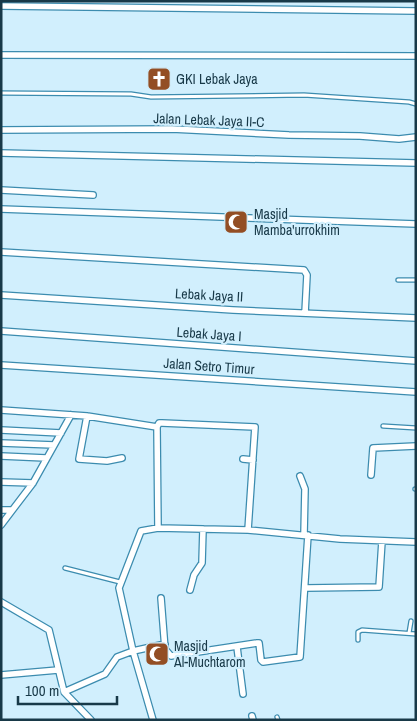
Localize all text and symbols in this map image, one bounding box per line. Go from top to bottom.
church icon: GKI Lebak Jaya [146,66,172,92]
place label: GKI Lebak Jaya [176,70,258,88]
street label: Jalan Lebak Jaya II-C [153,109,265,131]
place label: Masjid Mamba'urrokhim [254,205,340,239]
mosque icon: Masjid Mamba'urrokhim [223,209,249,235]
street label: Lebak Jaya II [174,284,244,306]
street label: Lebak Jaya I [176,323,242,345]
street label: Jalan Setro Timur [163,354,255,378]
place label: Masjid Al-Muchtarom [173,637,245,671]
mosque icon: Masjid Al-Muchtarom [144,641,170,667]
scale bar [18,674,116,706]
text: 100 m [25,680,59,701]

